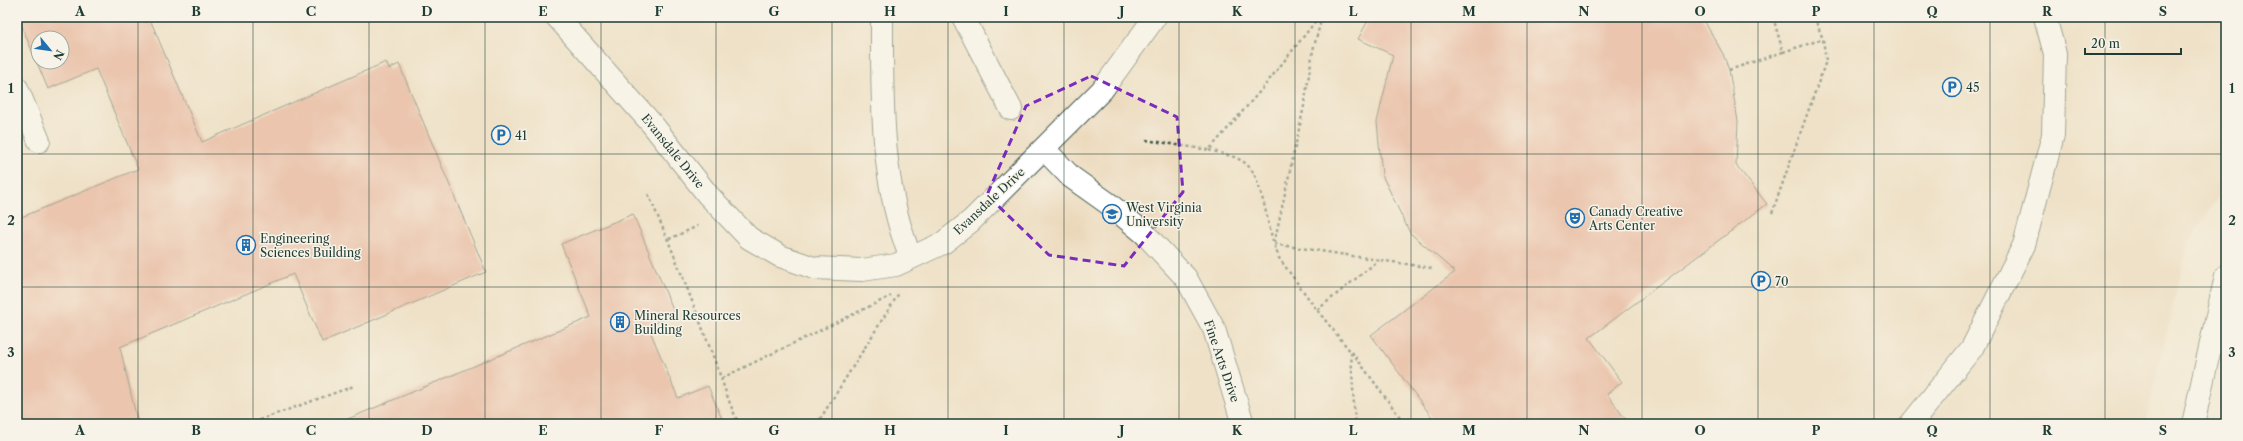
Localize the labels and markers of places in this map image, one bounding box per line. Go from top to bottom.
parking icon: 45 [1941,76,1963,98]
place label: 45 [1966,80,1979,95]
parking icon: 41 [490,124,512,146]
place label: 41 [515,128,527,143]
place label: West Virginia University [1125,200,1202,229]
school or university icon: West Virginia University [1101,203,1123,225]
place label: Canady Creative Arts Center [1588,204,1683,233]
theatre icon: Canady Creative Arts Center [1564,207,1586,229]
place label: Engineering Sciences Building [260,231,361,260]
building icon: Engineering Sciences Building [235,234,257,256]
parking icon: 70 [1750,270,1772,292]
place label: 70 [1775,274,1789,289]
place label: Mineral Resources Building [634,308,741,337]
building icon: Mineral Resources Building [609,311,631,333]

